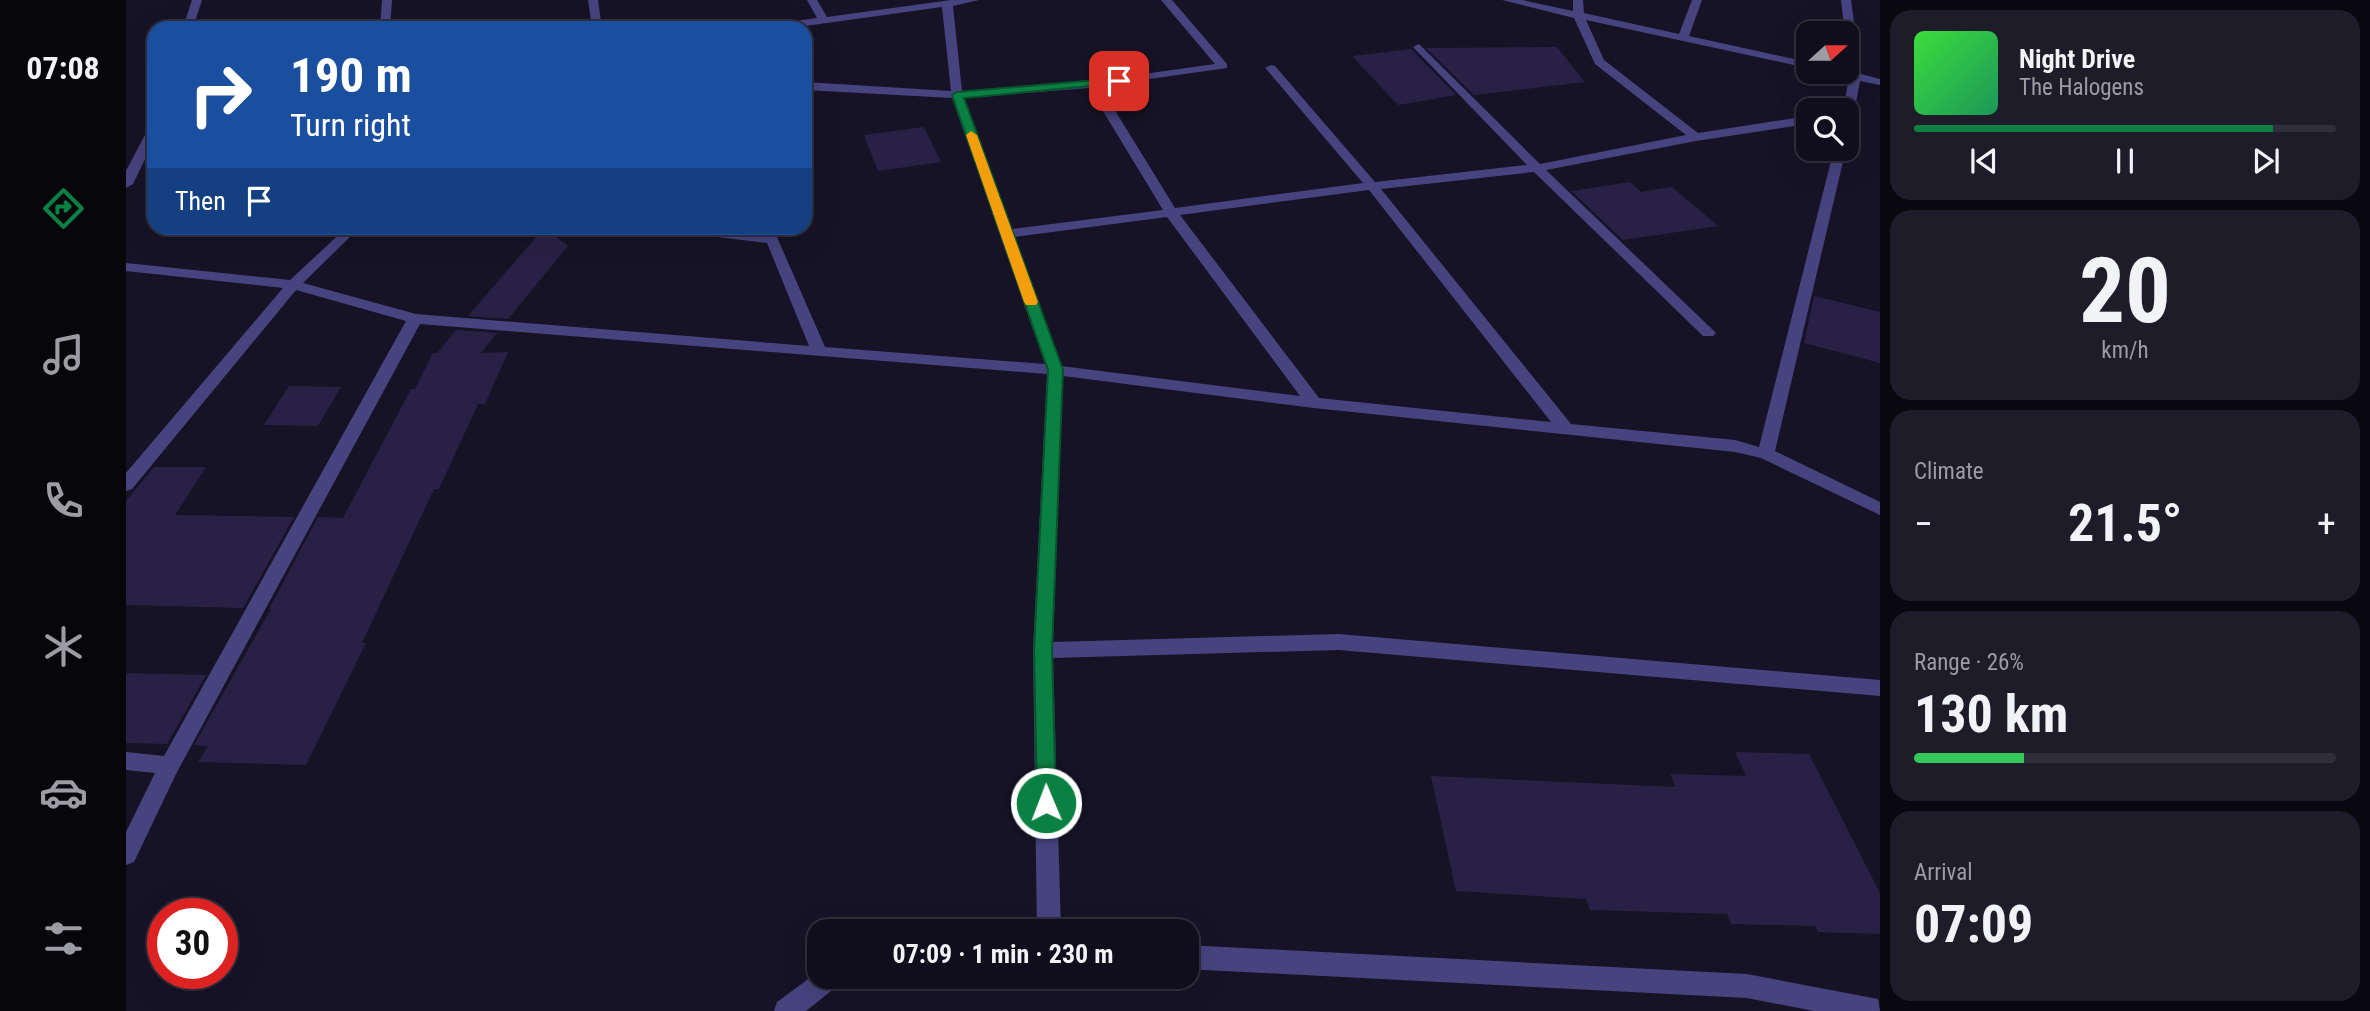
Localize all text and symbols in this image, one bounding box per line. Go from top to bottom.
north arrow [1796,21,1858,84]
map controls [1796,21,1859,161]
text: Night Drive [2019,44,2135,74]
text: 190 m [290,47,412,104]
text: 07:08 [26,49,100,87]
icon: right [175,49,266,140]
pin [1089,51,1149,111]
icon: arrive [1100,62,1138,100]
text: The Halogens [2019,74,2144,101]
button: search [1796,98,1859,161]
text: Turn right [290,106,411,144]
icon: previous [1965,142,2003,180]
icon: pause [2106,142,2144,180]
icon: next [2247,142,2285,180]
icon: arrive [240,182,278,220]
icon: directions [39,184,88,233]
text: Then [175,186,226,216]
text: 20 [2079,238,2171,344]
icon: music [39,330,88,379]
text: km/h [2101,337,2149,364]
text: Climate [1914,458,1984,485]
icon: phone [39,476,88,525]
text: 21.5° [2068,493,2182,554]
text: − [1914,502,1933,546]
text: + [2317,502,2336,546]
icon: climate [39,622,88,671]
text: Range · 26% [1914,649,2024,676]
text: 130 km [1914,684,2068,745]
position arrow [1009,766,1083,840]
icon: car [39,768,88,817]
text: Arrival [1914,859,1973,886]
text: 07:09 [1914,894,2033,955]
speed limit sign: 30 [147,898,238,989]
icon: filters [39,914,88,963]
text: 07:09 · 1 min · 230 m [893,939,1113,969]

